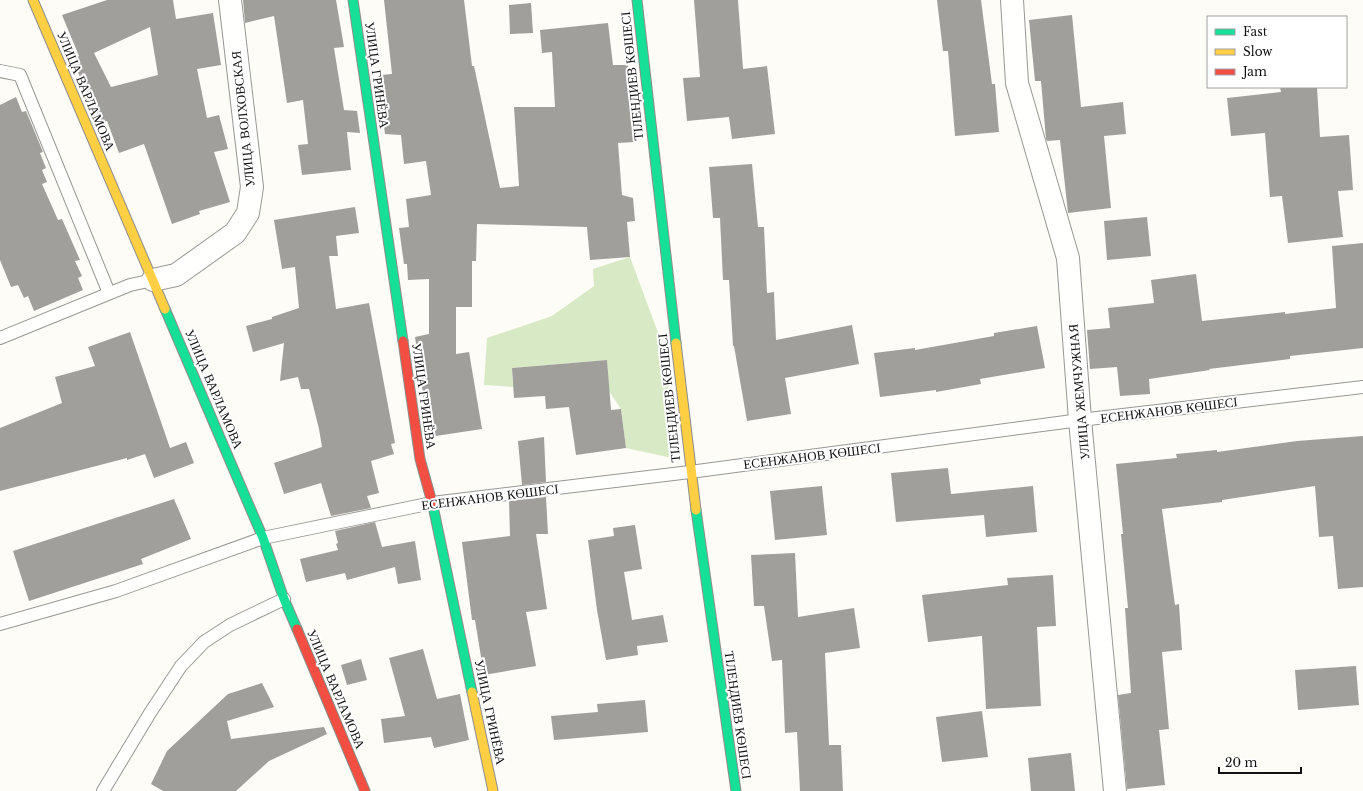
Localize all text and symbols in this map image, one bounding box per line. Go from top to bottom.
street label: ТІЛЕНДИЕВ КӨШЕСІ [617,11,647,141]
legend [1207,16,1347,88]
street label: УЛИЦА ГРИНЁВА [361,21,393,130]
text: Fast [1243,24,1268,39]
street label: УЛИЦА ВАРЛАМОВА [53,29,119,154]
text: Slow [1243,44,1273,59]
street label: УЛИЦА ВОЛХОВСКАЯ [227,50,259,188]
text: Jam [1241,64,1267,79]
street label: УЛИЦА ЖЕМЧУЖНАЯ [1065,323,1093,461]
street label: УЛИЦА ВАРЛАМОВА [181,327,247,452]
street label: ТІЛЕНДИЕВ КӨШЕСІ [654,333,684,463]
street label: УЛИЦА ГРИНЁВА [408,342,440,451]
street label: ЕСЕНЖАНОВ КӨШЕСІ [1099,393,1239,427]
street label: ЕСЕНЖАНОВ КӨШЕСІ [742,439,882,473]
street label: ЕСЕНЖАНОВ КӨШЕСІ [420,480,560,514]
street label: УЛИЦА ВАРЛАМОВА [303,627,369,752]
street label: ТІЛЕНДИЕВ КӨШЕСІ [721,650,755,780]
street label: УЛИЦА ГРИНЁВА [471,658,510,767]
scale bar [1219,749,1301,775]
text: 20 m [1225,755,1257,770]

